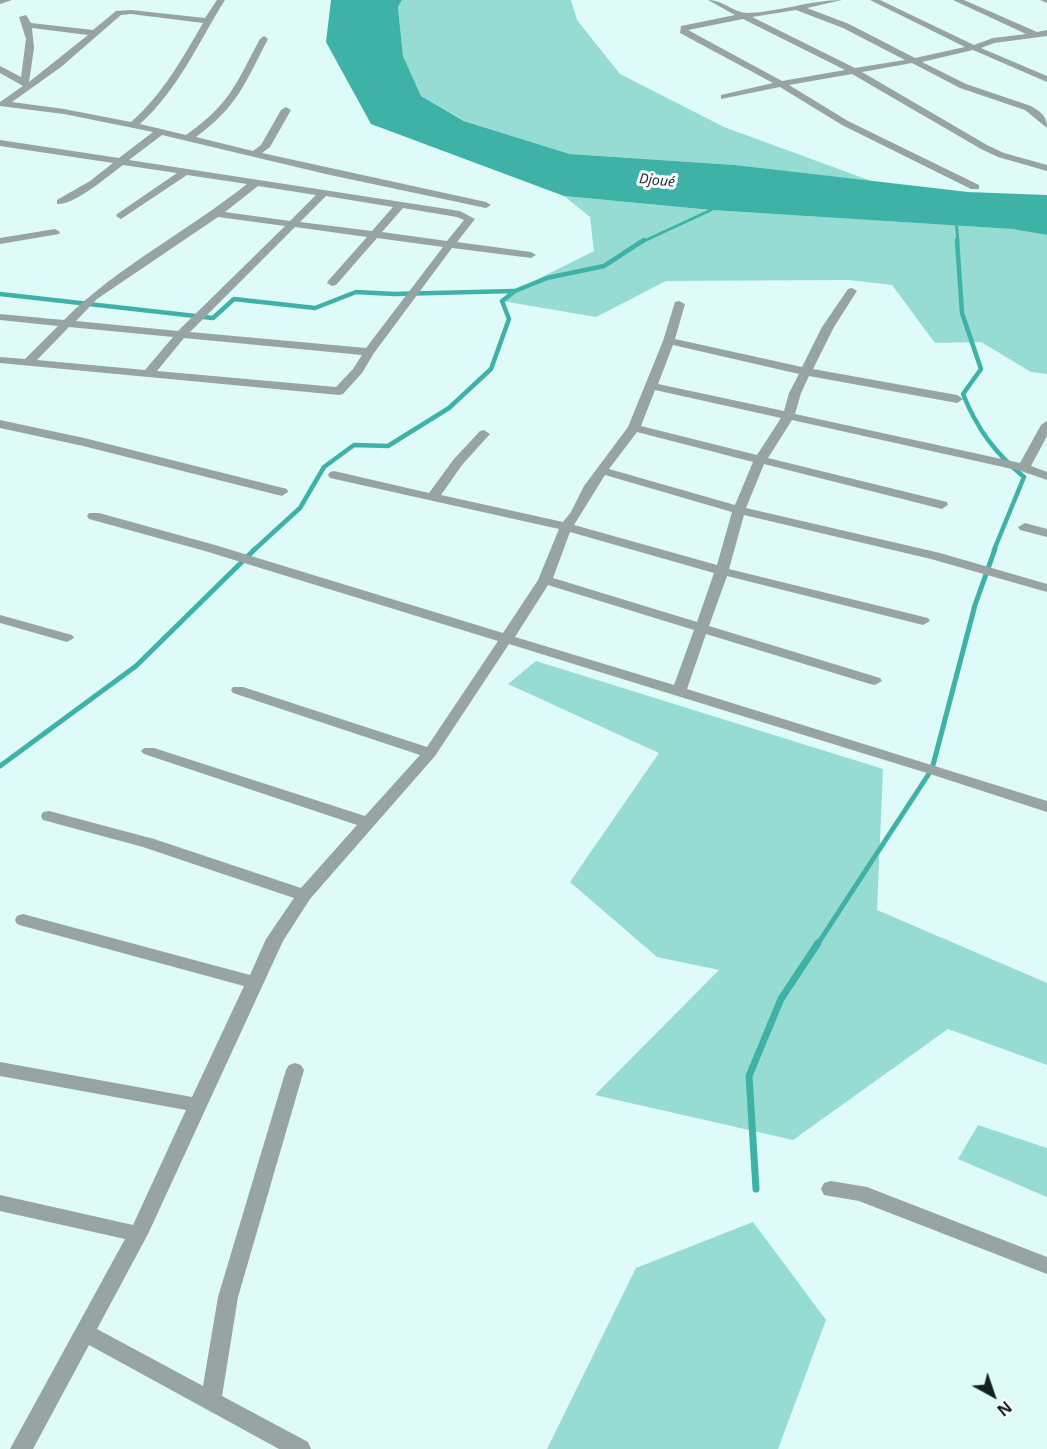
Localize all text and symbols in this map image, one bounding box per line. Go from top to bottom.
water label: Djoué [638,171,676,191]
north arrow [963,1365,1023,1425]
text: N [993,1396,1017,1421]

